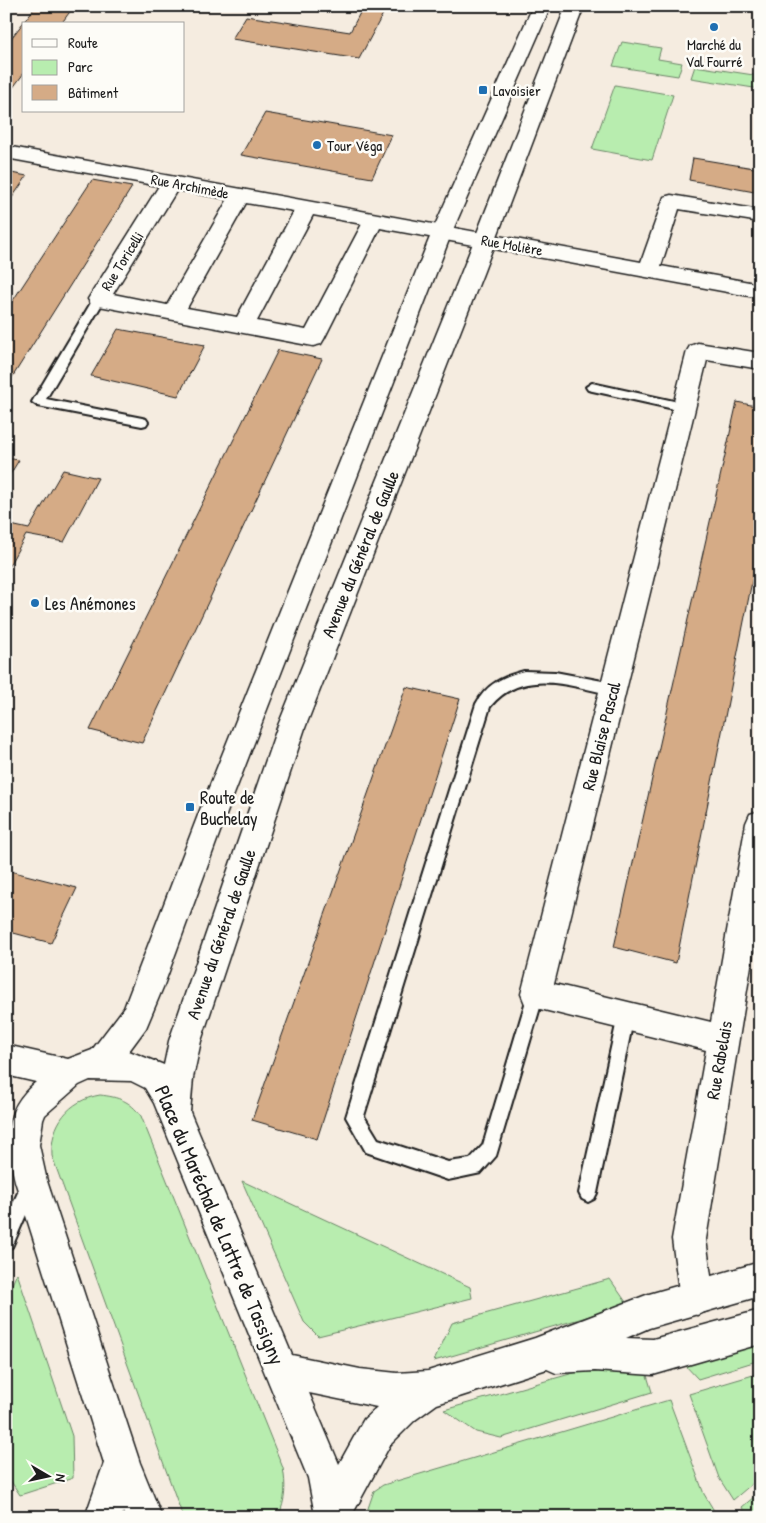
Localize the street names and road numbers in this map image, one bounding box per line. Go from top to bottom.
street label: Rue Archimède [149,168,231,204]
street label: Rue Toricelli [96,227,148,295]
street label: Rue Molière [480,229,545,261]
street label: Avenue du Général de Gaulle [315,467,405,641]
street label: Rue Blaise Pascal [575,679,627,793]
street label: Avenue du Général de Gaulle [180,846,262,1022]
street label: Rue Rabelais [700,1019,738,1101]
street label: Place du Maréchal de Lattre de Tassigny [148,1081,292,1369]

